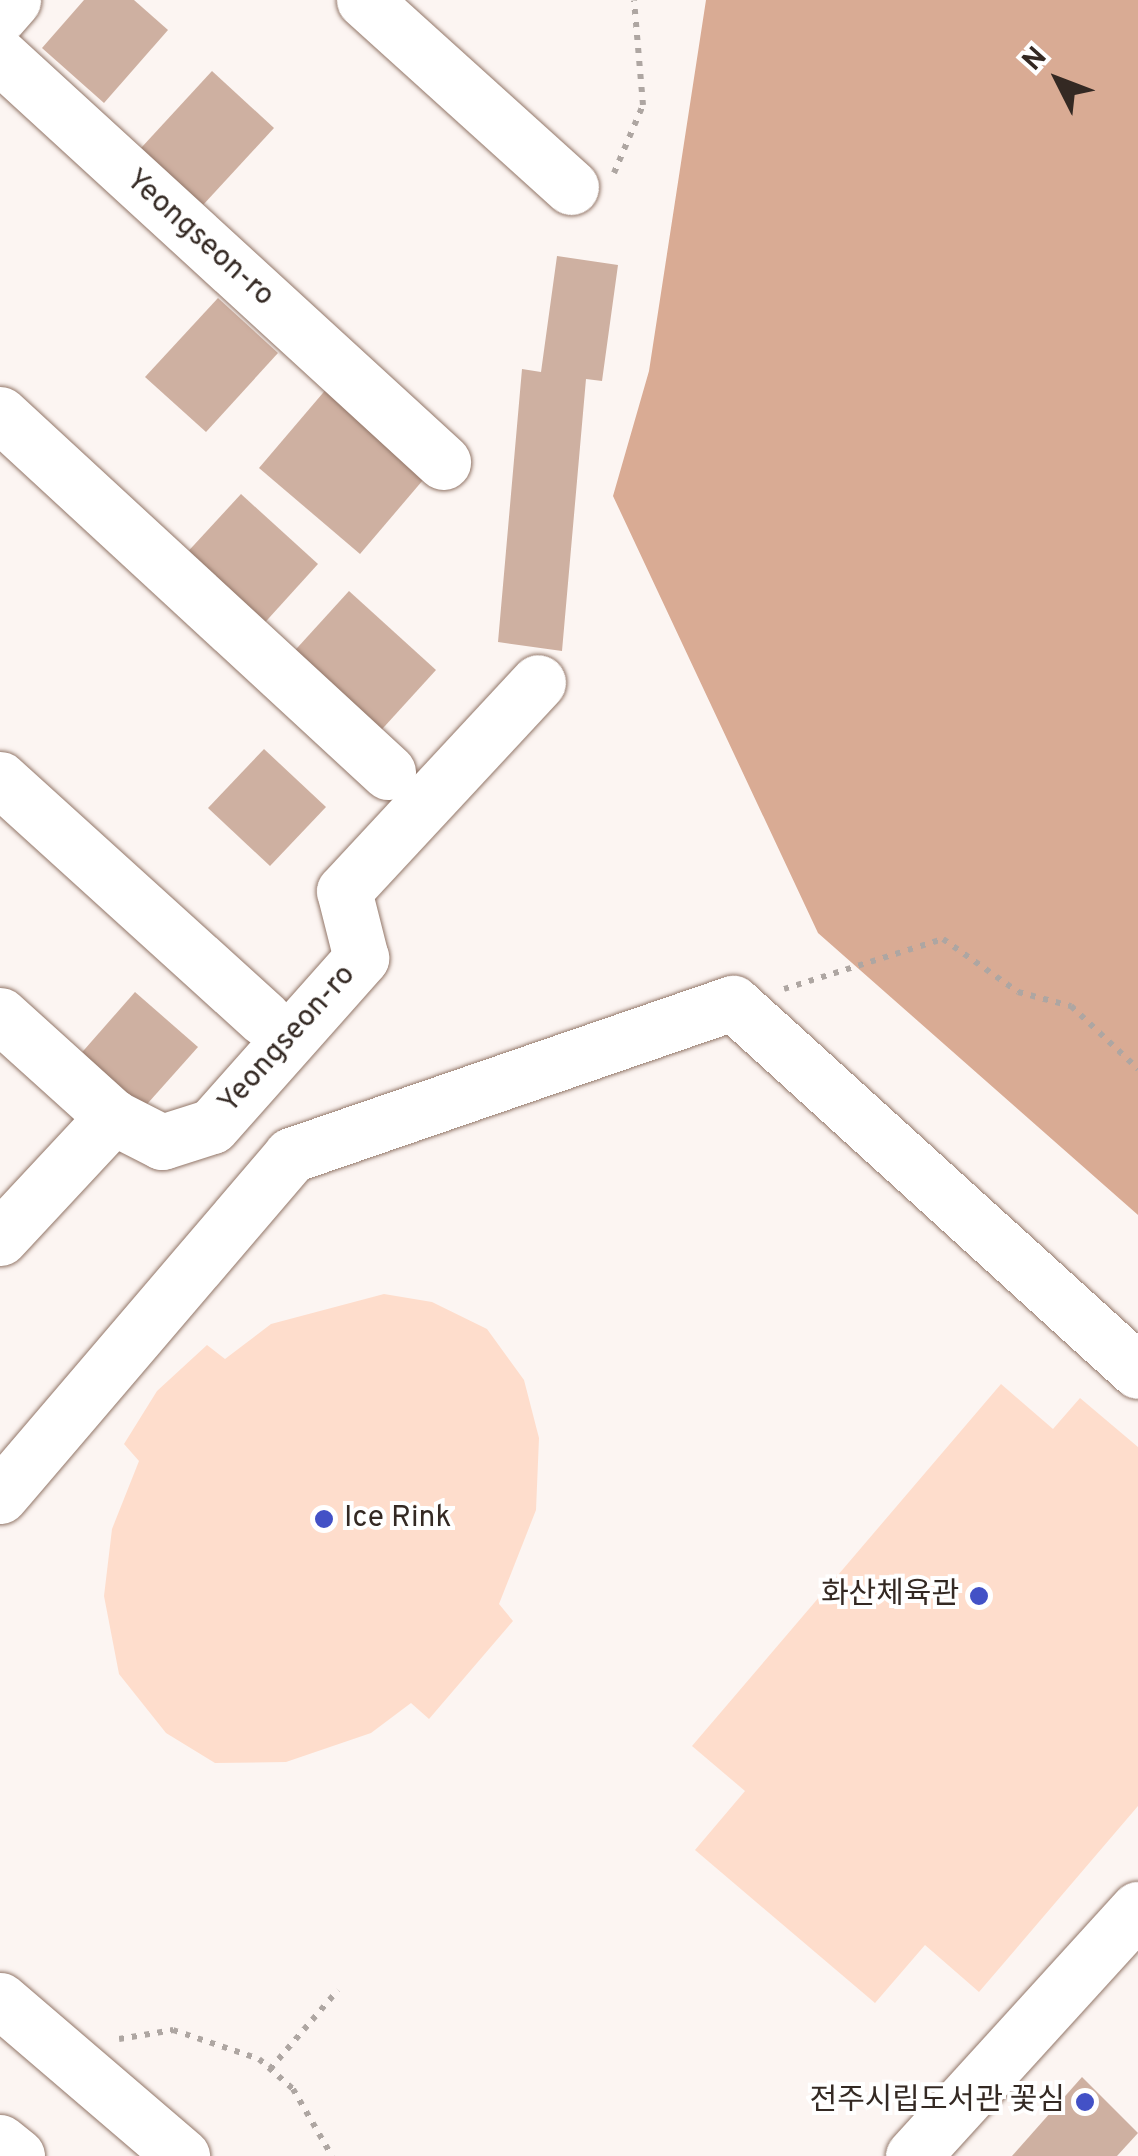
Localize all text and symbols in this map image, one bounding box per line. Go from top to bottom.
north arrow [1008,30,1108,130]
text: N [1016,40,1056,79]
street label: Yeongseon-ro [117,163,281,315]
street label: Yeongseon-ro [212,958,364,1122]
place label: Ice Rink [344,1501,451,1537]
marker: Ice Rink [313,1508,335,1530]
place label: 화산체육관 [821,1578,959,1614]
marker: 화산체육관 [968,1585,990,1607]
place label: 전주시립도서관 꽃심 [810,2084,1065,2120]
marker: 전주시립도서관 꽃심 [1074,2091,1096,2113]

